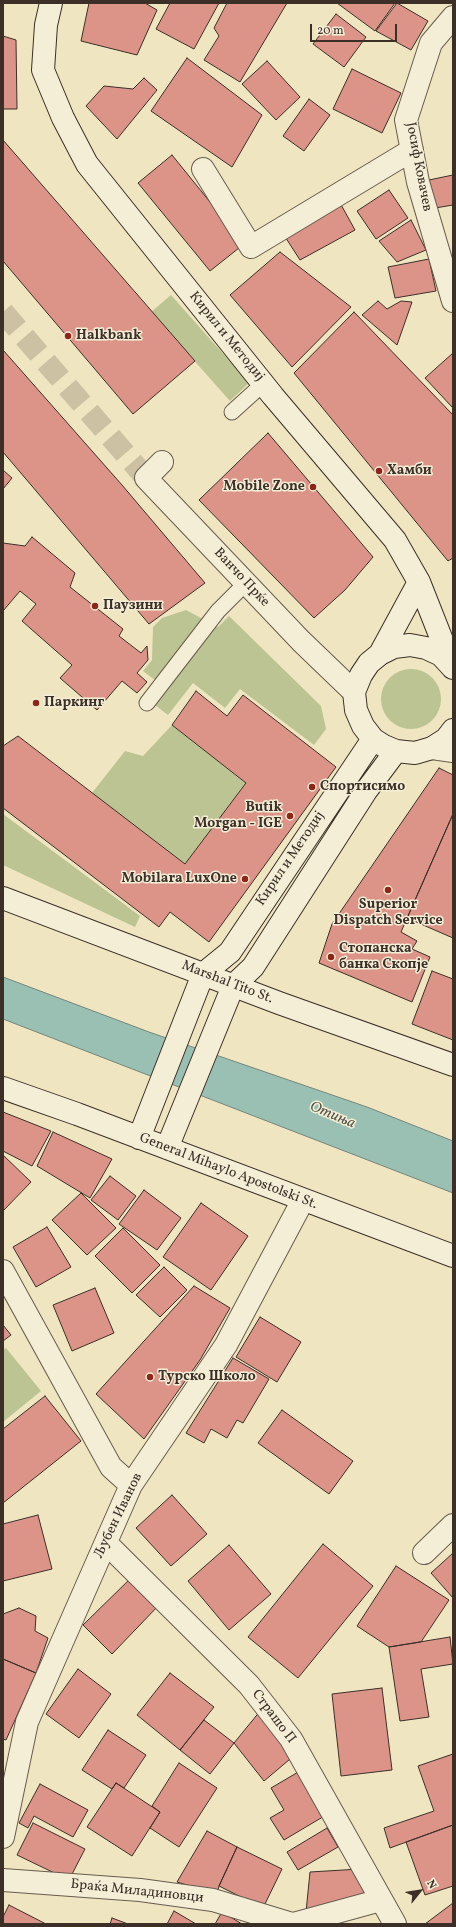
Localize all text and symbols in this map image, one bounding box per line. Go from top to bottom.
scale bar [312,16,399,42]
text: 20 m [317,23,344,39]
street label: Јосиф Ковачев [401,121,435,213]
street label: Кирил и Методиј [185,289,267,385]
place label: Halkbank [76,328,142,344]
marker: Halkbank [63,331,73,341]
place label: Хамби [387,463,432,479]
marker: Хамби [374,466,384,476]
place label: Mobile Zone [223,479,305,495]
marker: Mobile Zone [308,482,318,492]
street label: Ванчо Прќе [210,545,272,611]
place label: Паузини [103,598,163,614]
marker: Паузини [90,601,100,611]
place label: Паркинг [44,695,104,711]
marker: Паркинг [31,698,41,708]
place label: Спортисимо [320,779,405,795]
marker: Спортисимо [307,782,317,792]
place label: Butik Morgan - IGE [194,800,282,832]
street label: Кирил и Методиј [253,808,329,910]
marker: Butik Morgan - IGE [285,811,295,821]
place label: Mobilara LuxOne [122,871,237,887]
marker: Mobilara LuxOne [240,874,250,884]
marker: Superior Dispatch Service [383,885,393,895]
place label: Superior Dispatch Service [333,897,443,930]
place label: Стопанска банка Скопје [339,941,428,974]
marker: Стопанска банка Скопје [326,952,336,962]
street label: Marshal Tito St. [179,958,275,1008]
water label: Отиња [306,1098,358,1134]
street label: General Mihaylo Apostolski St. [137,1130,319,1214]
place label: Турско Школо [158,1369,256,1385]
marker: Турско Школо [145,1372,155,1382]
street label: Љубен Иванов [91,1470,147,1562]
street label: Страшо П [247,1687,299,1747]
north arrow [400,1871,440,1911]
street label: Браќа Миладиновци [70,1877,204,1907]
text: N [422,1878,439,1892]

